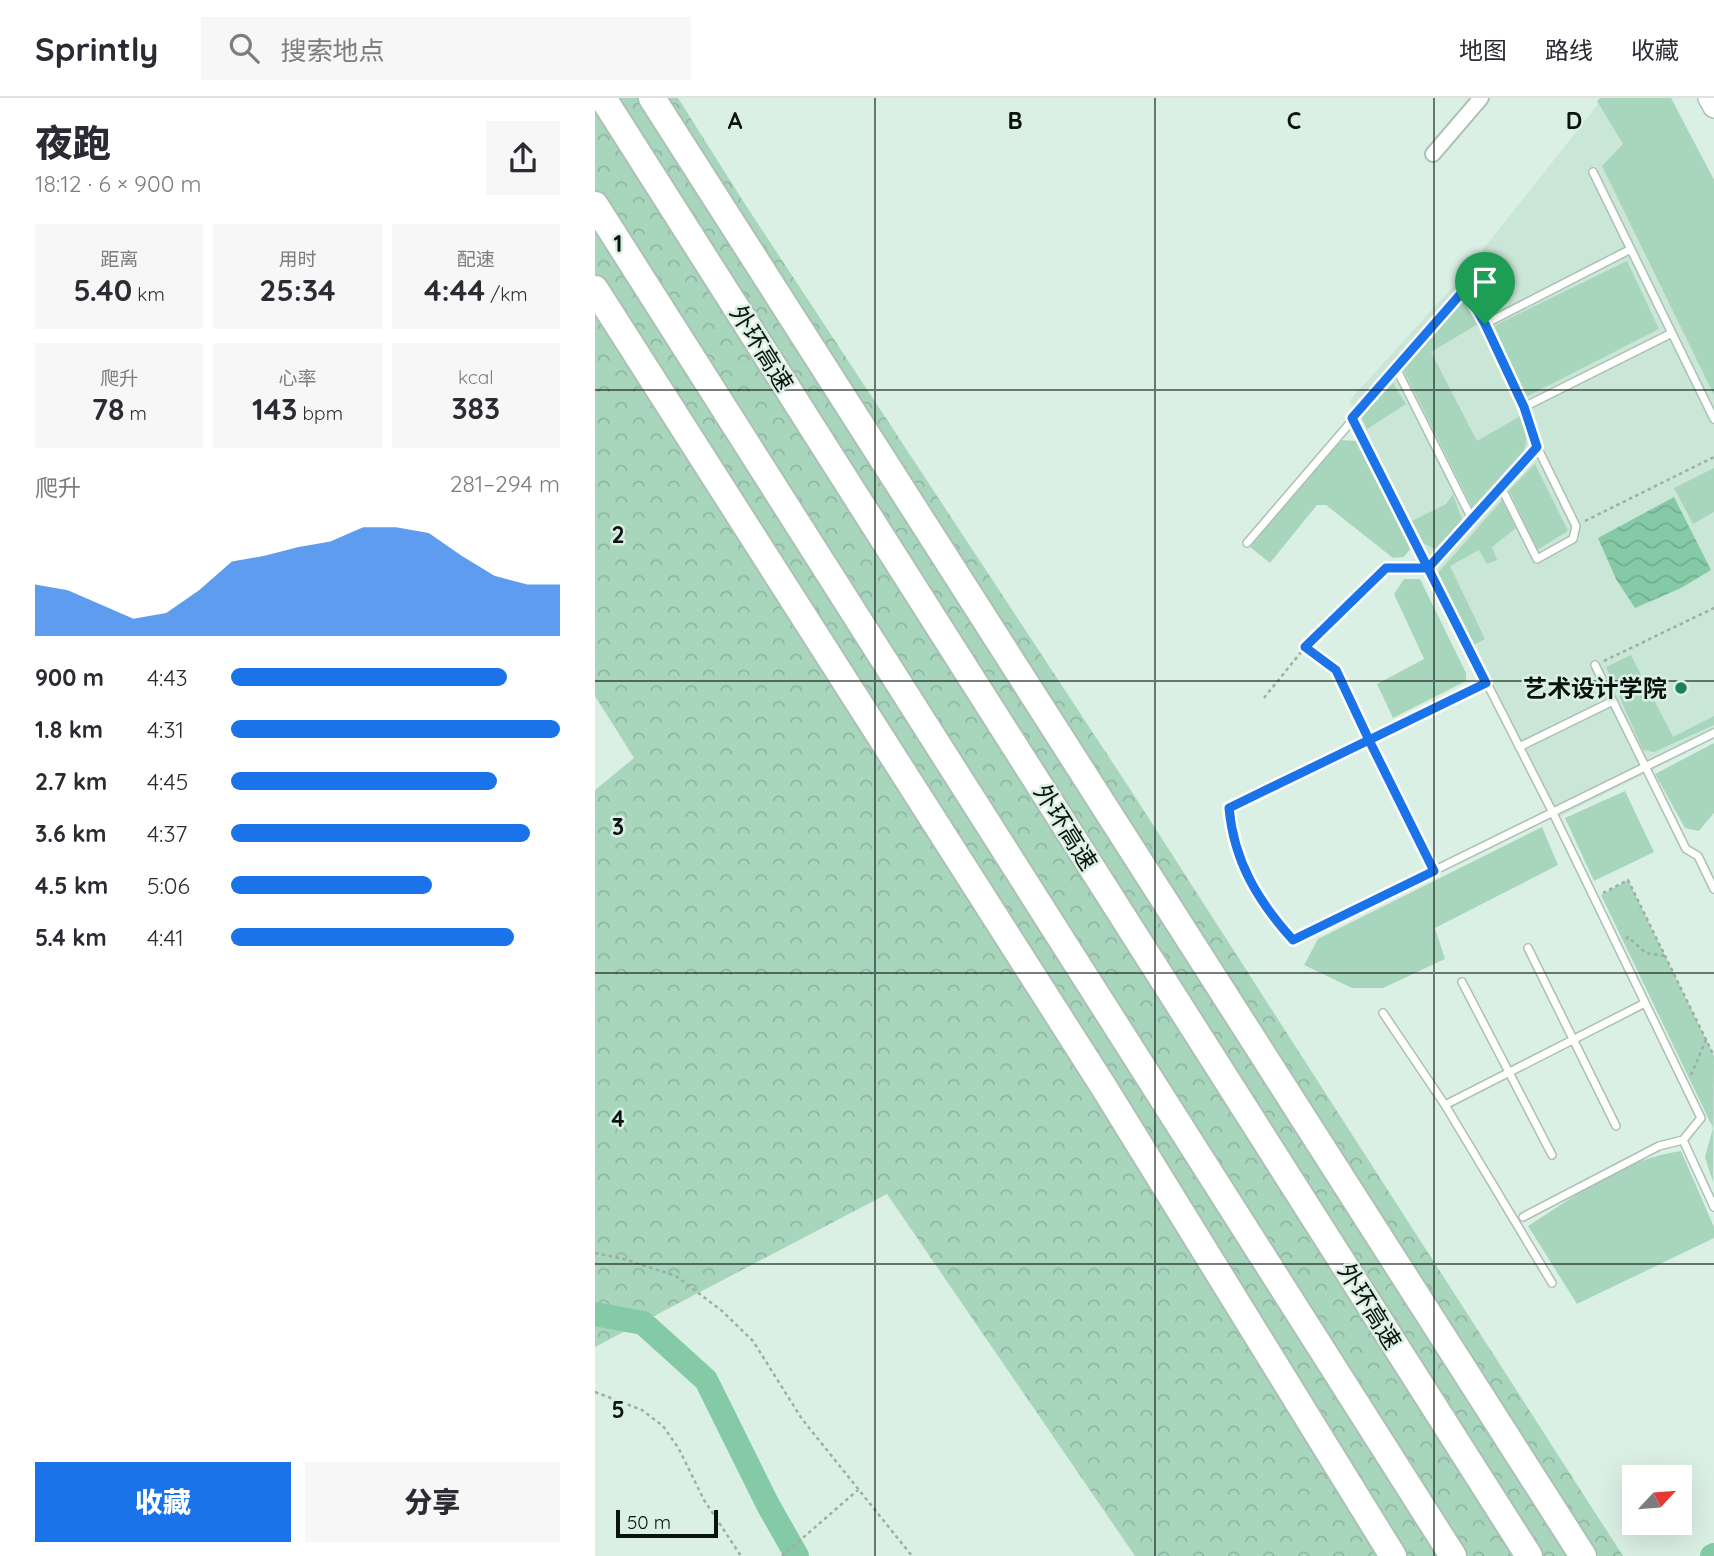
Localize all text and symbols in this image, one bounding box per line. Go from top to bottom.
search box [201,17,691,80]
text: Sprintly [35,28,159,69]
icon: search [225,29,263,67]
text: 搜索地点 [281,34,385,67]
text: 地图 [1459,35,1507,65]
text: 路线 [1545,35,1593,65]
text: 收藏 [1631,35,1679,65]
text: A [728,106,743,135]
text: B [1007,106,1023,135]
text: C [1287,106,1301,135]
text: D [1566,106,1582,135]
text: 夜跑 [35,119,111,167]
button: share [486,121,560,195]
text: 18:12 · 6 × 900 m [35,169,202,198]
text: 1 [614,229,622,258]
text: 距离 [100,247,138,271]
text: 用时 [278,247,317,271]
text: 配速 [457,247,495,271]
pin [1455,252,1515,324]
icon: arrive [1466,263,1504,301]
text: 5.40 [73,271,132,309]
text: 25:34 [259,271,336,309]
text: 4:44 [424,271,485,309]
text: km [132,282,165,306]
text: /km [485,282,528,306]
street label: 外环高速 [724,299,800,397]
text: kcal [458,365,494,389]
text: 爬升 [100,366,138,390]
text: 心率 [278,366,317,390]
text: 383 [451,389,500,427]
text: 78 [91,390,124,428]
text: 143 [252,390,297,428]
text: m [124,401,147,425]
text: bpm [297,401,343,425]
text: 281–294 m [450,469,560,498]
text: 爬升 [35,473,81,502]
text: 2 [611,520,625,549]
text: 900 m [35,663,104,692]
text: 4:43 [147,663,188,692]
place label: 艺术设计学院 [1523,673,1667,703]
marker: 艺术设计学院 [1673,680,1689,696]
text: 1.8 km [35,715,103,744]
text: 4:31 [147,715,184,744]
text: 2.7 km [35,767,107,796]
text: 4:45 [147,767,188,796]
street label: 外环高速 [1028,778,1104,876]
text: 3 [612,812,624,841]
text: 3.6 km [35,819,107,848]
text: 4:37 [147,819,187,848]
text: 4.5 km [35,871,108,900]
text: 5:06 [147,871,190,900]
text: 5.4 km [35,923,107,952]
text: 4:41 [147,923,184,952]
text: 4 [611,1104,625,1133]
street label: 外环高速 [1332,1257,1408,1355]
text: 5 [611,1395,625,1424]
button: 收藏 [35,1462,291,1542]
button: 分享 [305,1462,560,1542]
north arrow [1622,1465,1692,1535]
map controls [1622,1465,1692,1535]
scale bar [616,1507,717,1539]
text: 50 m [627,1510,671,1534]

